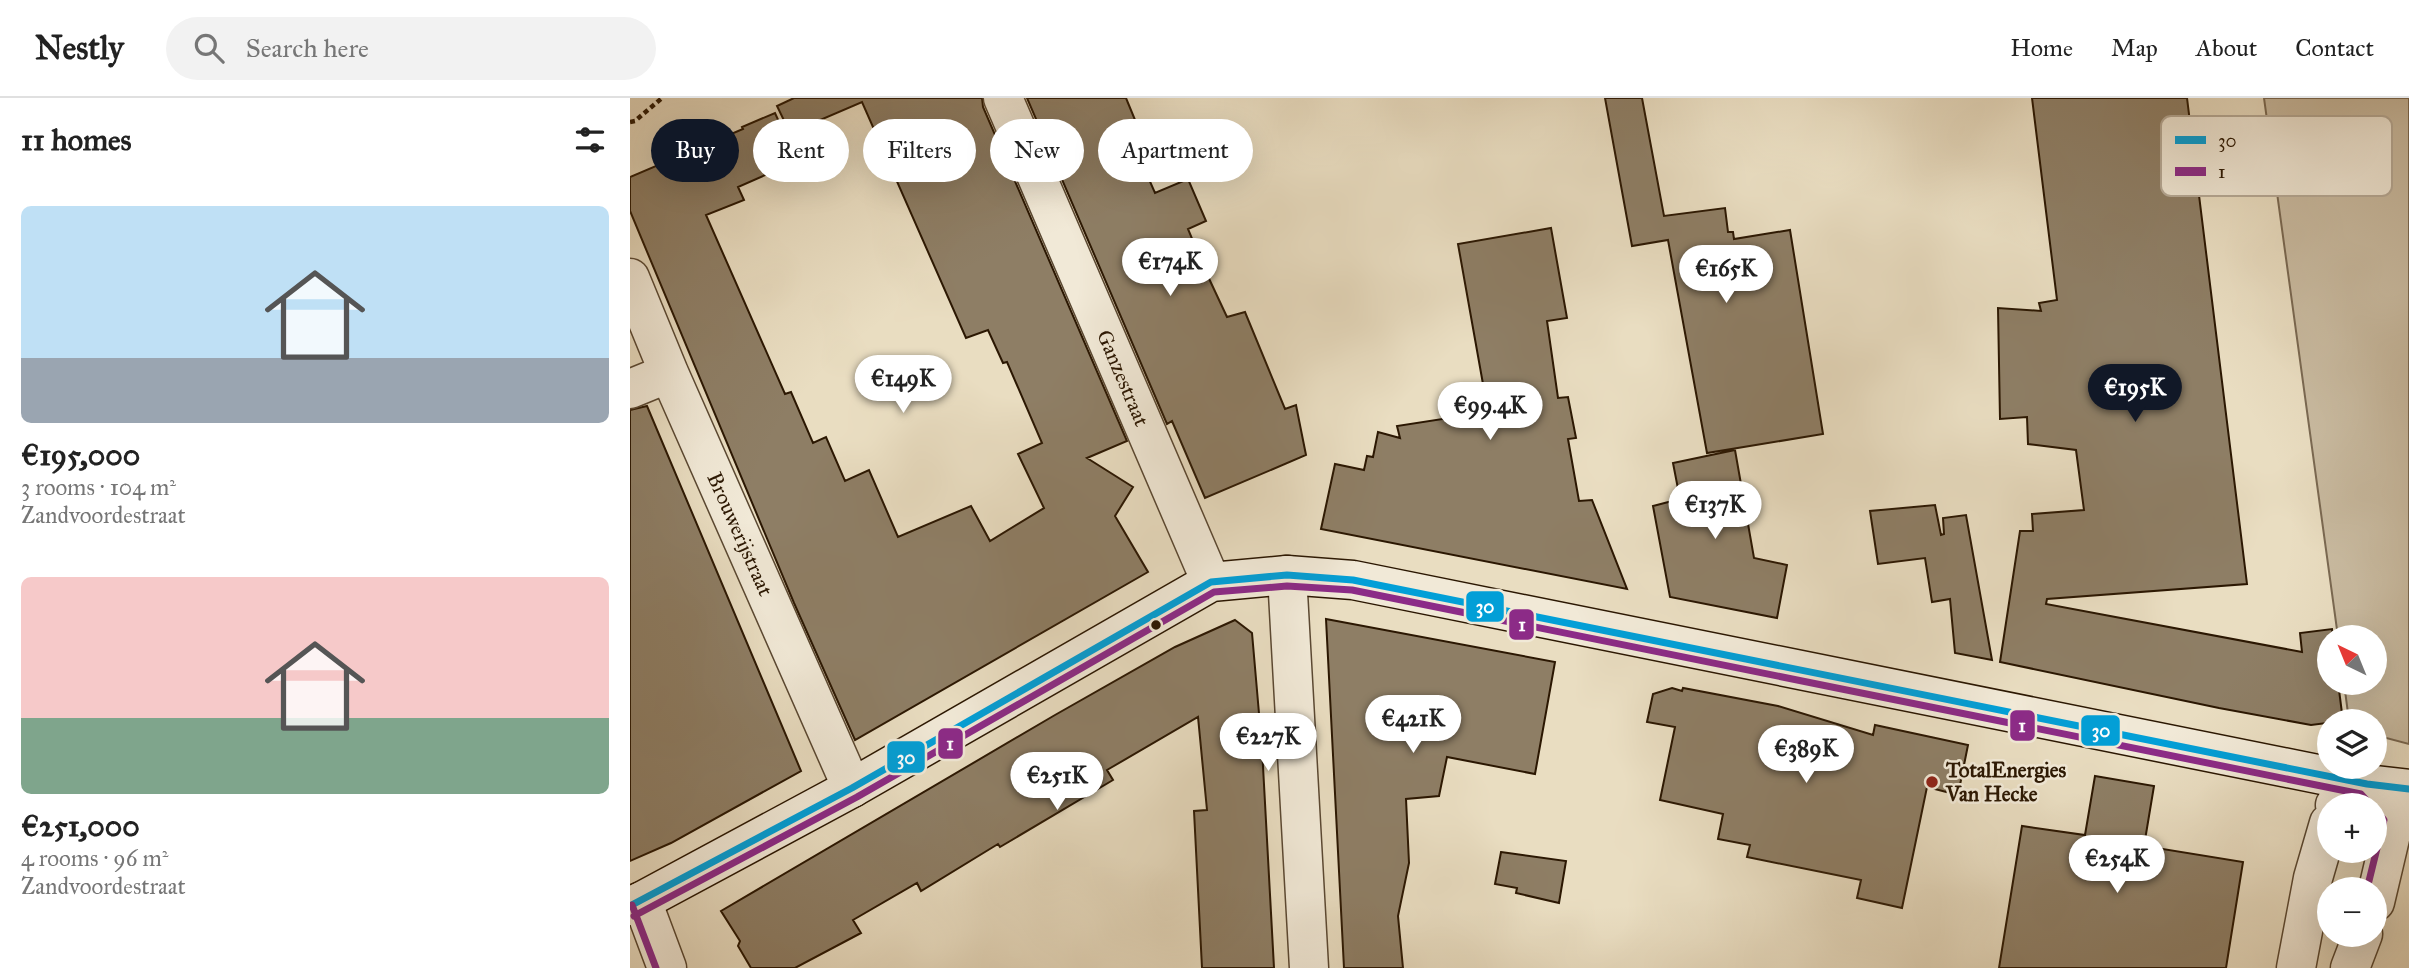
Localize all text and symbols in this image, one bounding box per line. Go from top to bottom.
search box [166,17,656,80]
text: Nestly [35,28,124,68]
icon: search [190,29,228,67]
text: Search here [246,32,369,64]
text: Home [2010,33,2073,63]
text: Map [2111,33,2158,63]
text: About [2196,33,2257,63]
text: Contact [2295,33,2374,63]
legend [2161,116,2392,196]
chip: Buy [651,119,739,182]
chip: Rent [753,119,849,182]
chip: Filters [863,119,976,182]
chip: New [990,119,1084,182]
chip: Apartment [1098,119,1253,182]
icon: filters [571,121,609,159]
text: 11 homes [21,122,132,158]
text: 30 [2218,129,2237,152]
text: 1 [2218,160,2226,183]
pin: €174K [1121,238,1219,298]
pin: €165K [1677,246,1775,305]
text: €174K [1138,247,1202,275]
icon: home [252,252,378,378]
text: €165K [1695,254,1757,282]
street label: Ganzestraat [1091,326,1155,431]
pin: €149K [854,356,952,415]
text: €149K [871,364,935,392]
pin: €195K [2086,364,2184,424]
text: €195K [2104,373,2166,401]
pin: €99.4K [1433,382,1547,442]
text: €99.4K [1454,391,1526,419]
text: €195,000 [21,437,140,473]
street label: Brouwerijstraat [701,468,779,600]
text: 3 rooms · 104 m² [21,473,176,501]
pin: €137K [1666,482,1764,541]
text: €137K [1685,490,1745,518]
text: Zandvoordestraat [21,501,186,529]
line badge: 30 [1465,590,1505,623]
text: 30 [1476,595,1494,619]
line badge: 1 [1508,608,1535,641]
text: 1 [1518,613,1526,636]
unlabelled marker [1149,618,1163,632]
icon: home [252,623,378,749]
north arrow [2317,625,2387,695]
map controls [2317,625,2387,947]
pin: €421K [1364,696,1462,755]
text: €421K [1381,704,1445,732]
line badge: 1 [2009,709,2036,742]
button: layers [2317,709,2387,779]
pin: €227K [1219,714,1317,773]
text: 1 [2018,714,2026,737]
line badge: 30 [2080,714,2121,747]
text: 30 [2092,719,2110,743]
text: €227K [1236,722,1300,750]
pin: €389K [1757,726,1855,785]
line badge: 1 [937,727,964,760]
text: 1 [946,732,954,755]
text: €389K [1774,734,1838,762]
line badge: 30 [886,740,926,774]
text: 30 [897,746,915,770]
pin: €251K [1008,752,1106,812]
place label: TotalEnergies Van Hecke [1945,757,2067,807]
text: €251K [1026,761,1088,789]
marker: TotalEnergies Van Hecke [1924,774,1940,790]
button: + [2317,793,2387,863]
text: €251,000 [21,808,140,844]
pin: €254K [2068,836,2166,895]
text: 4 rooms · 96 m² [21,844,168,872]
text: €254K [2085,844,2149,872]
text: Zandvoordestraat [21,872,186,900]
button: − [2317,877,2387,947]

